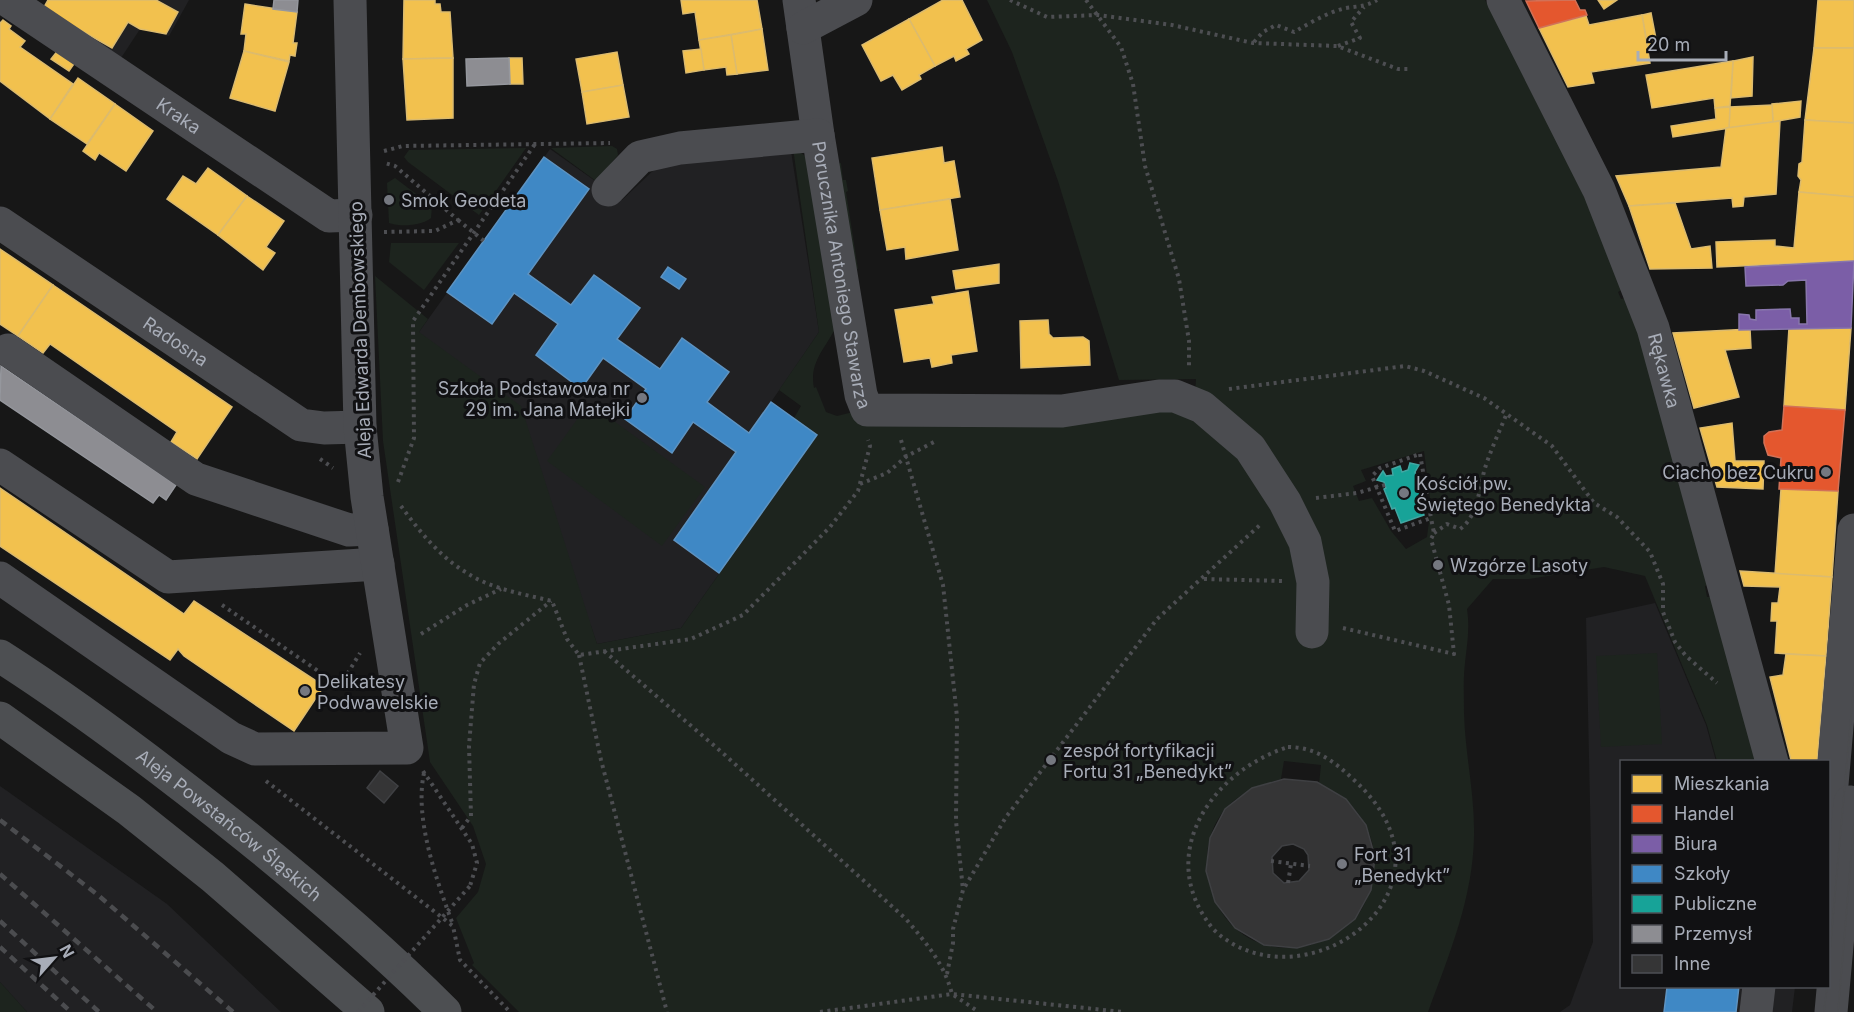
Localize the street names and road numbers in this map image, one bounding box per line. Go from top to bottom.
street label: Kraka [153,93,205,138]
street label: Porucznika Antoniego Stawarza [809,139,876,412]
street label: Aleja Edwarda Dembowskiego [345,201,375,459]
street label: Radosna [140,312,212,370]
street label: Rękawka [1644,331,1685,410]
street label: Aleja Powstańców Śląskich [133,745,326,905]

